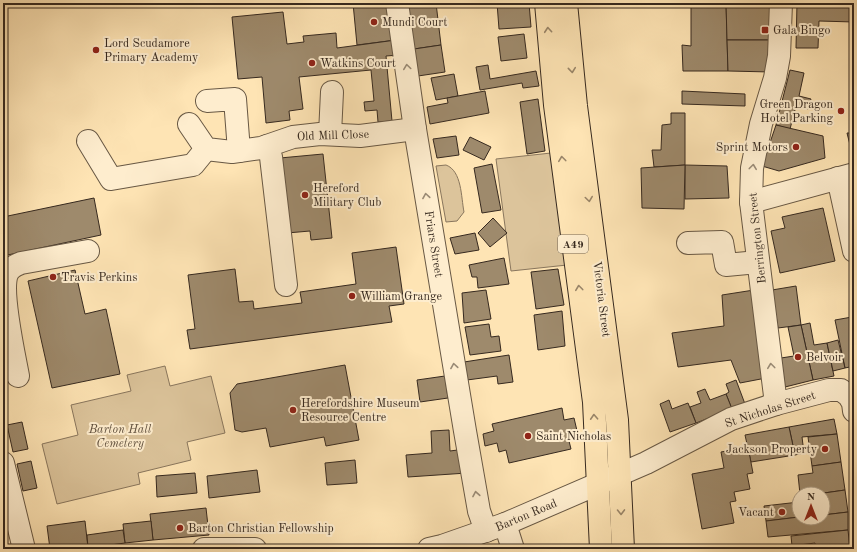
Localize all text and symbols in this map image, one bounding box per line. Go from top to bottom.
marker: Mundi Court [369,17,379,27]
place label: Mundi Court [382,17,447,29]
marker: Gala Bingo [760,25,770,35]
place label: Gala Bingo [773,25,831,37]
one-way arrow [544,27,553,33]
place label: Lord Scudamore Primary Academy [104,38,199,64]
marker: Lord Scudamore Primary Academy [91,45,101,55]
marker: Watkins Court [307,58,317,68]
place label: Watkins Court [320,58,396,70]
one-way arrow [403,64,412,71]
one-way arrow [568,67,577,73]
place label: Green Dragon Hotel Parking [759,99,834,125]
marker: Green Dragon Hotel Parking [836,106,846,116]
street label: Old Mill Close [297,129,370,143]
place label: Sprint Motors [716,142,788,154]
marker: Sprint Motors [791,142,801,152]
one-way arrow [558,156,567,162]
one-way arrow [748,164,757,170]
place label: Hereford Military Club [313,183,381,209]
marker: Hereford Military Club [300,190,310,200]
street label: Berrington Street [747,192,769,284]
one-way arrow [423,193,431,199]
one-way arrow [584,196,593,202]
street label: Friars Street [422,210,444,278]
road number: A49 [558,235,588,253]
street label: Victoria Street [590,260,612,338]
marker: Travis Perkins [48,272,58,282]
place label: Travis Perkins [61,272,137,284]
one-way arrow [575,285,584,291]
marker: William Grange [347,291,357,301]
place label: William Grange [360,291,443,303]
marker: Belvoir [793,352,803,362]
place label: Belvoir [806,352,843,364]
one-way arrow [450,363,459,369]
one-way arrow [767,363,776,369]
street label: St Nicholas Street [723,390,817,430]
place label: Herefordshire Museum Resource Centre [301,398,420,424]
marker: Herefordshire Museum Resource Centre [288,405,298,415]
one-way arrow [590,414,599,420]
park label: Barton Hall Cemetery [88,424,152,450]
marker: Saint Nicholas [523,431,533,441]
place label: Saint Nicholas [536,431,611,443]
place label: Jackson Property [726,444,818,456]
marker: Jackson Property [820,444,830,454]
north arrow [791,486,831,526]
one-way arrow [473,491,481,497]
text: N [807,492,816,503]
street label: Barton Road [494,498,559,534]
place label: Vacant [738,507,774,519]
marker: Vacant [777,507,787,517]
one-way arrow [617,509,625,515]
marker: Barton Christian Fellowship [175,523,185,533]
place label: Barton Christian Fellowship [188,523,334,535]

